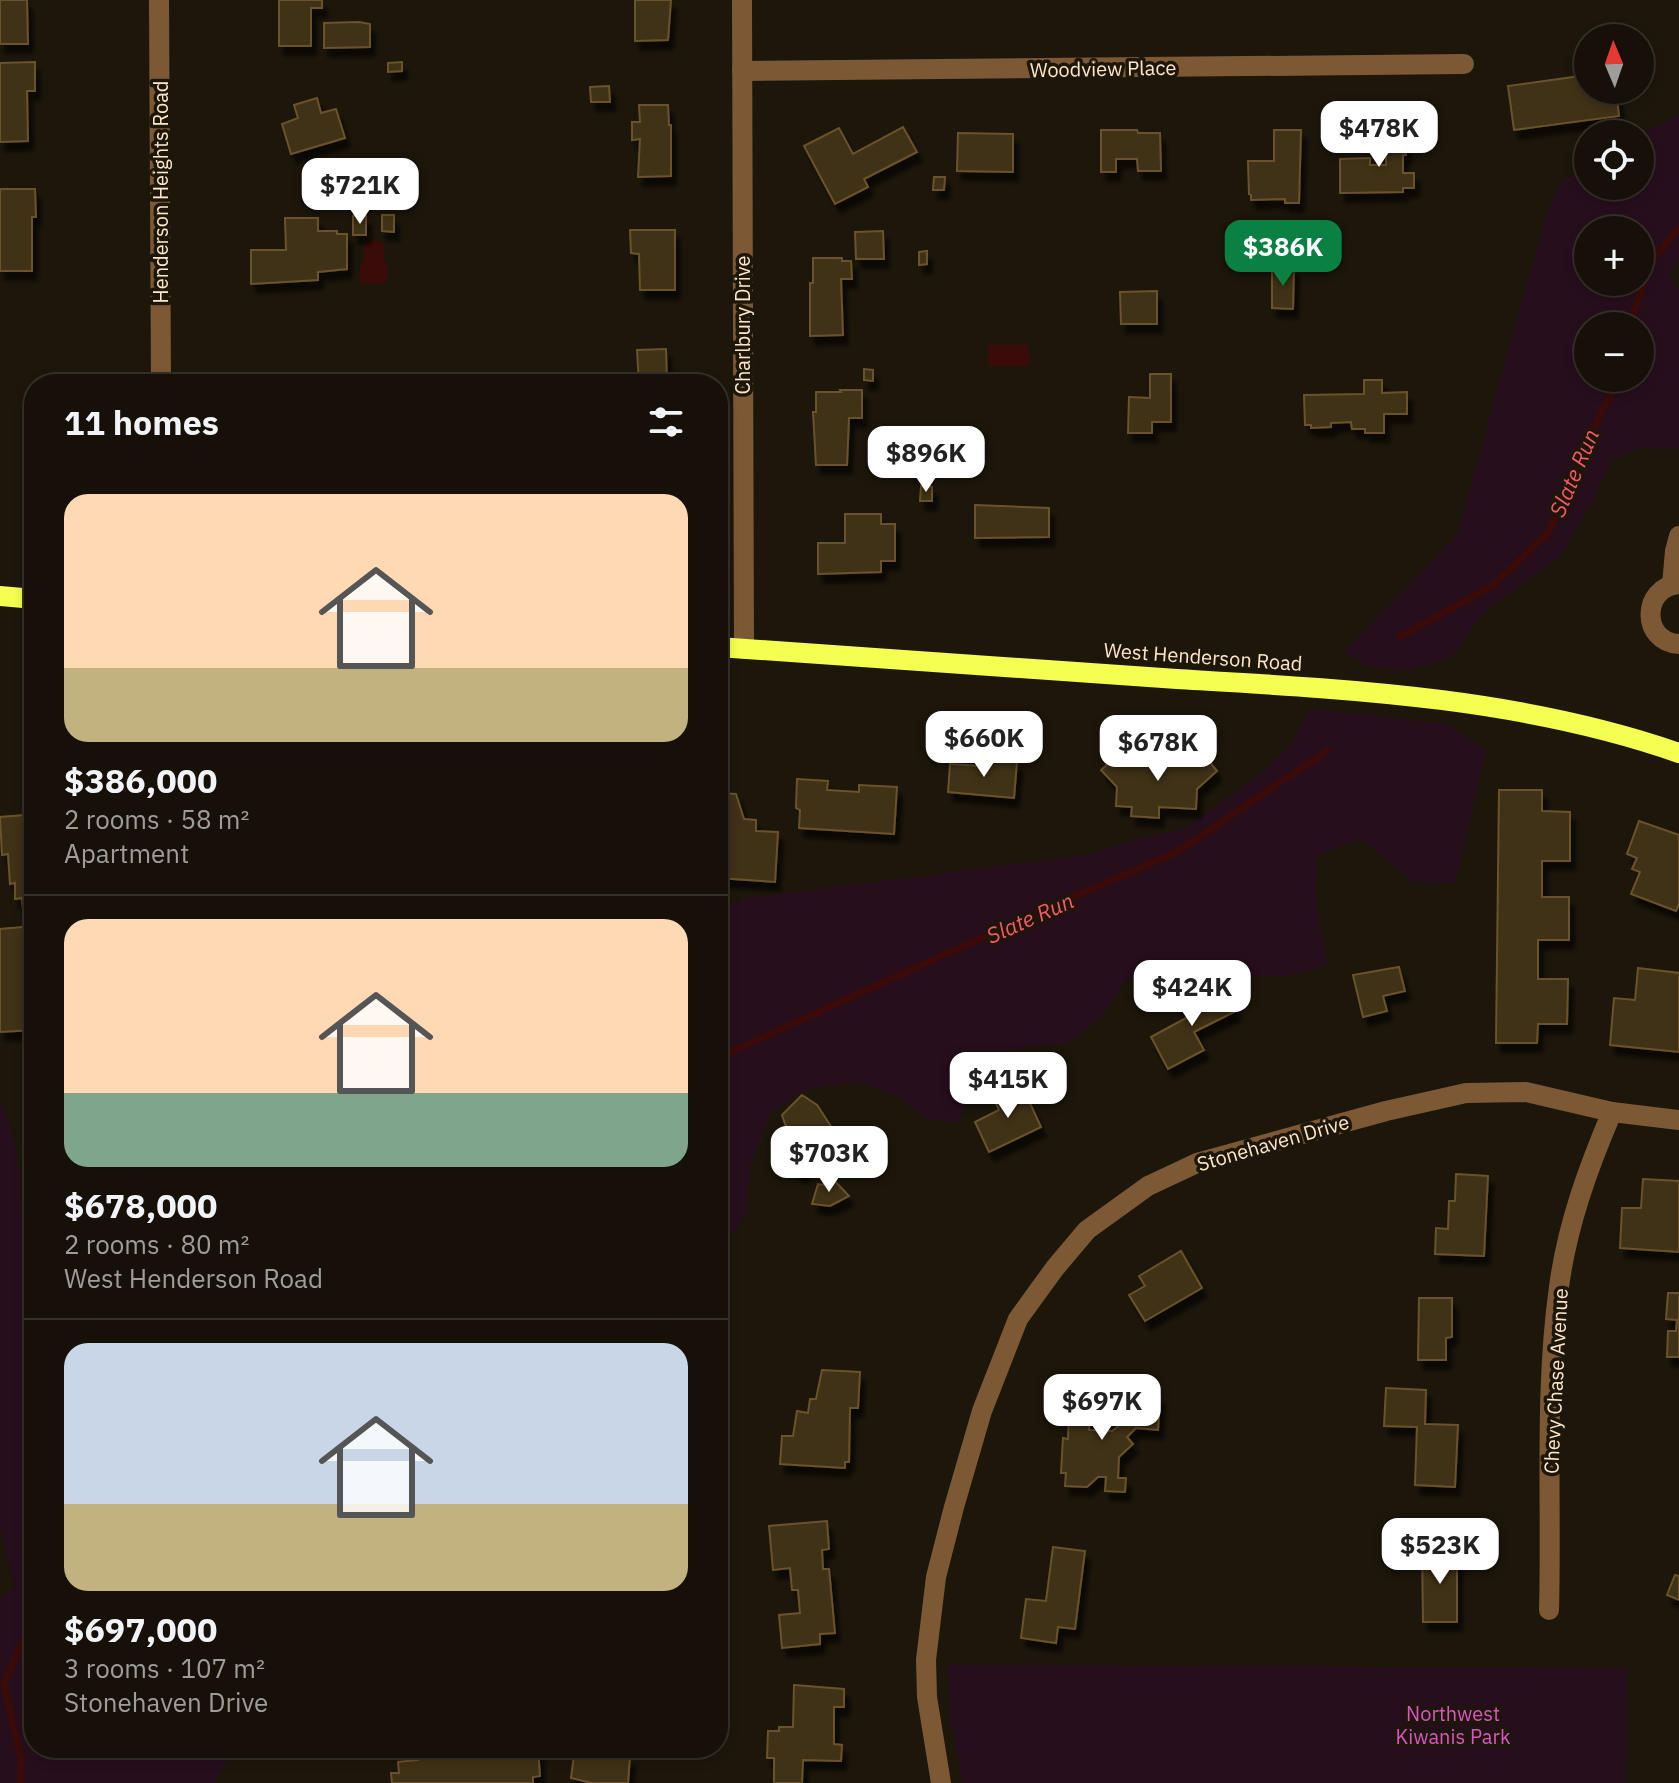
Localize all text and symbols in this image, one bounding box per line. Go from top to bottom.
north arrow [1574,24,1654,104]
map controls [1574,24,1654,392]
street label: Woodview Place [1030,54,1176,83]
street label: Henderson Heights Road [147,81,174,303]
pin: $478K [1323,101,1435,169]
text: $478K [1339,110,1419,144]
button: locate [1574,120,1654,200]
pin: $721K [304,158,416,226]
text: $721K [320,167,400,201]
button: + [1574,216,1654,296]
pin: $386K [1227,220,1339,288]
text: $386K [1243,229,1323,263]
street label: Charlbury Drive [729,256,756,394]
button: − [1574,312,1654,392]
text: 11 homes [64,400,219,444]
icon: filters [644,400,688,444]
water label: Slate Run [1542,424,1605,521]
pin: $896K [870,426,982,494]
text: $896K [886,435,966,469]
icon: home [304,546,448,690]
street label: West Henderson Road [1103,636,1303,677]
pin: $660K [928,711,1040,779]
pin: $678K [1102,715,1214,783]
text: $660K [944,720,1024,754]
text: $678K [1118,724,1198,758]
text: $386,000 [64,758,217,802]
text: 2 rooms · 58 m² [64,802,249,836]
text: Apartment [64,836,189,870]
water label: Slate Run [982,885,1078,950]
pin: $424K [1136,960,1248,1028]
text: $424K [1152,969,1232,1003]
icon: home [304,971,448,1115]
pin: $415K [952,1052,1064,1120]
text: $415K [968,1061,1048,1095]
street label: Stonehaven Drive [1194,1108,1352,1177]
pin: $703K [773,1126,885,1194]
text: $703K [789,1135,869,1169]
text: $678,000 [64,1183,217,1227]
text: 2 rooms · 80 m² [64,1227,249,1261]
text: West Henderson Road [64,1261,323,1295]
street label: Chevy Chase Avenue [1537,1287,1574,1474]
pin: $697K [1046,1374,1158,1442]
text: $697K [1062,1383,1142,1417]
icon: home [304,1395,448,1539]
pin: $523K [1384,1518,1496,1586]
text: $523K [1400,1527,1480,1561]
text: $697,000 [64,1607,217,1651]
text: 3 rooms · 107 m² [64,1651,265,1685]
text: Stonehaven Drive [64,1685,268,1719]
park label: Northwest Kiwanis Park [1396,1700,1511,1750]

